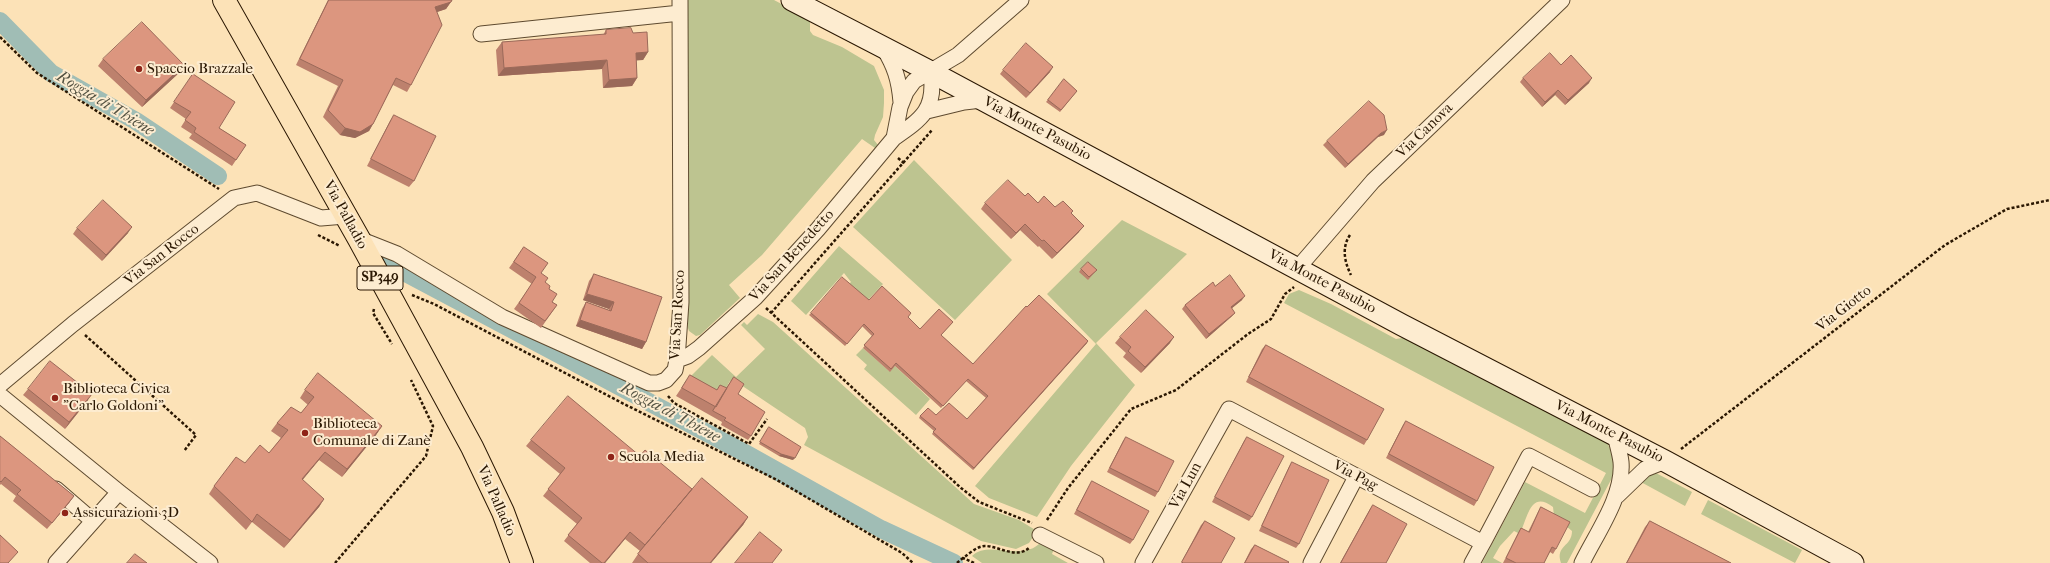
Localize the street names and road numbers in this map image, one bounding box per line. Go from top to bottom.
street label: Via Monte Pasubio [980,93,1094,165]
street label: Via Canova [1393,100,1457,162]
street label: Via Palladio [319,178,371,252]
street label: Via San Benedetto [746,206,838,306]
street label: Via San Rocco [121,220,203,290]
street label: Via Monte Pasubio [1265,246,1379,318]
road number: SP349 [357,266,403,290]
street label: Via San Rocco [667,270,689,360]
street label: Via Giotto [1813,282,1875,336]
street label: Via Monte Pasubio [1552,397,1666,467]
street label: Via Pag [1330,457,1380,495]
street label: Via Lun [1166,460,1206,512]
street label: Via Palladio [472,463,520,539]

